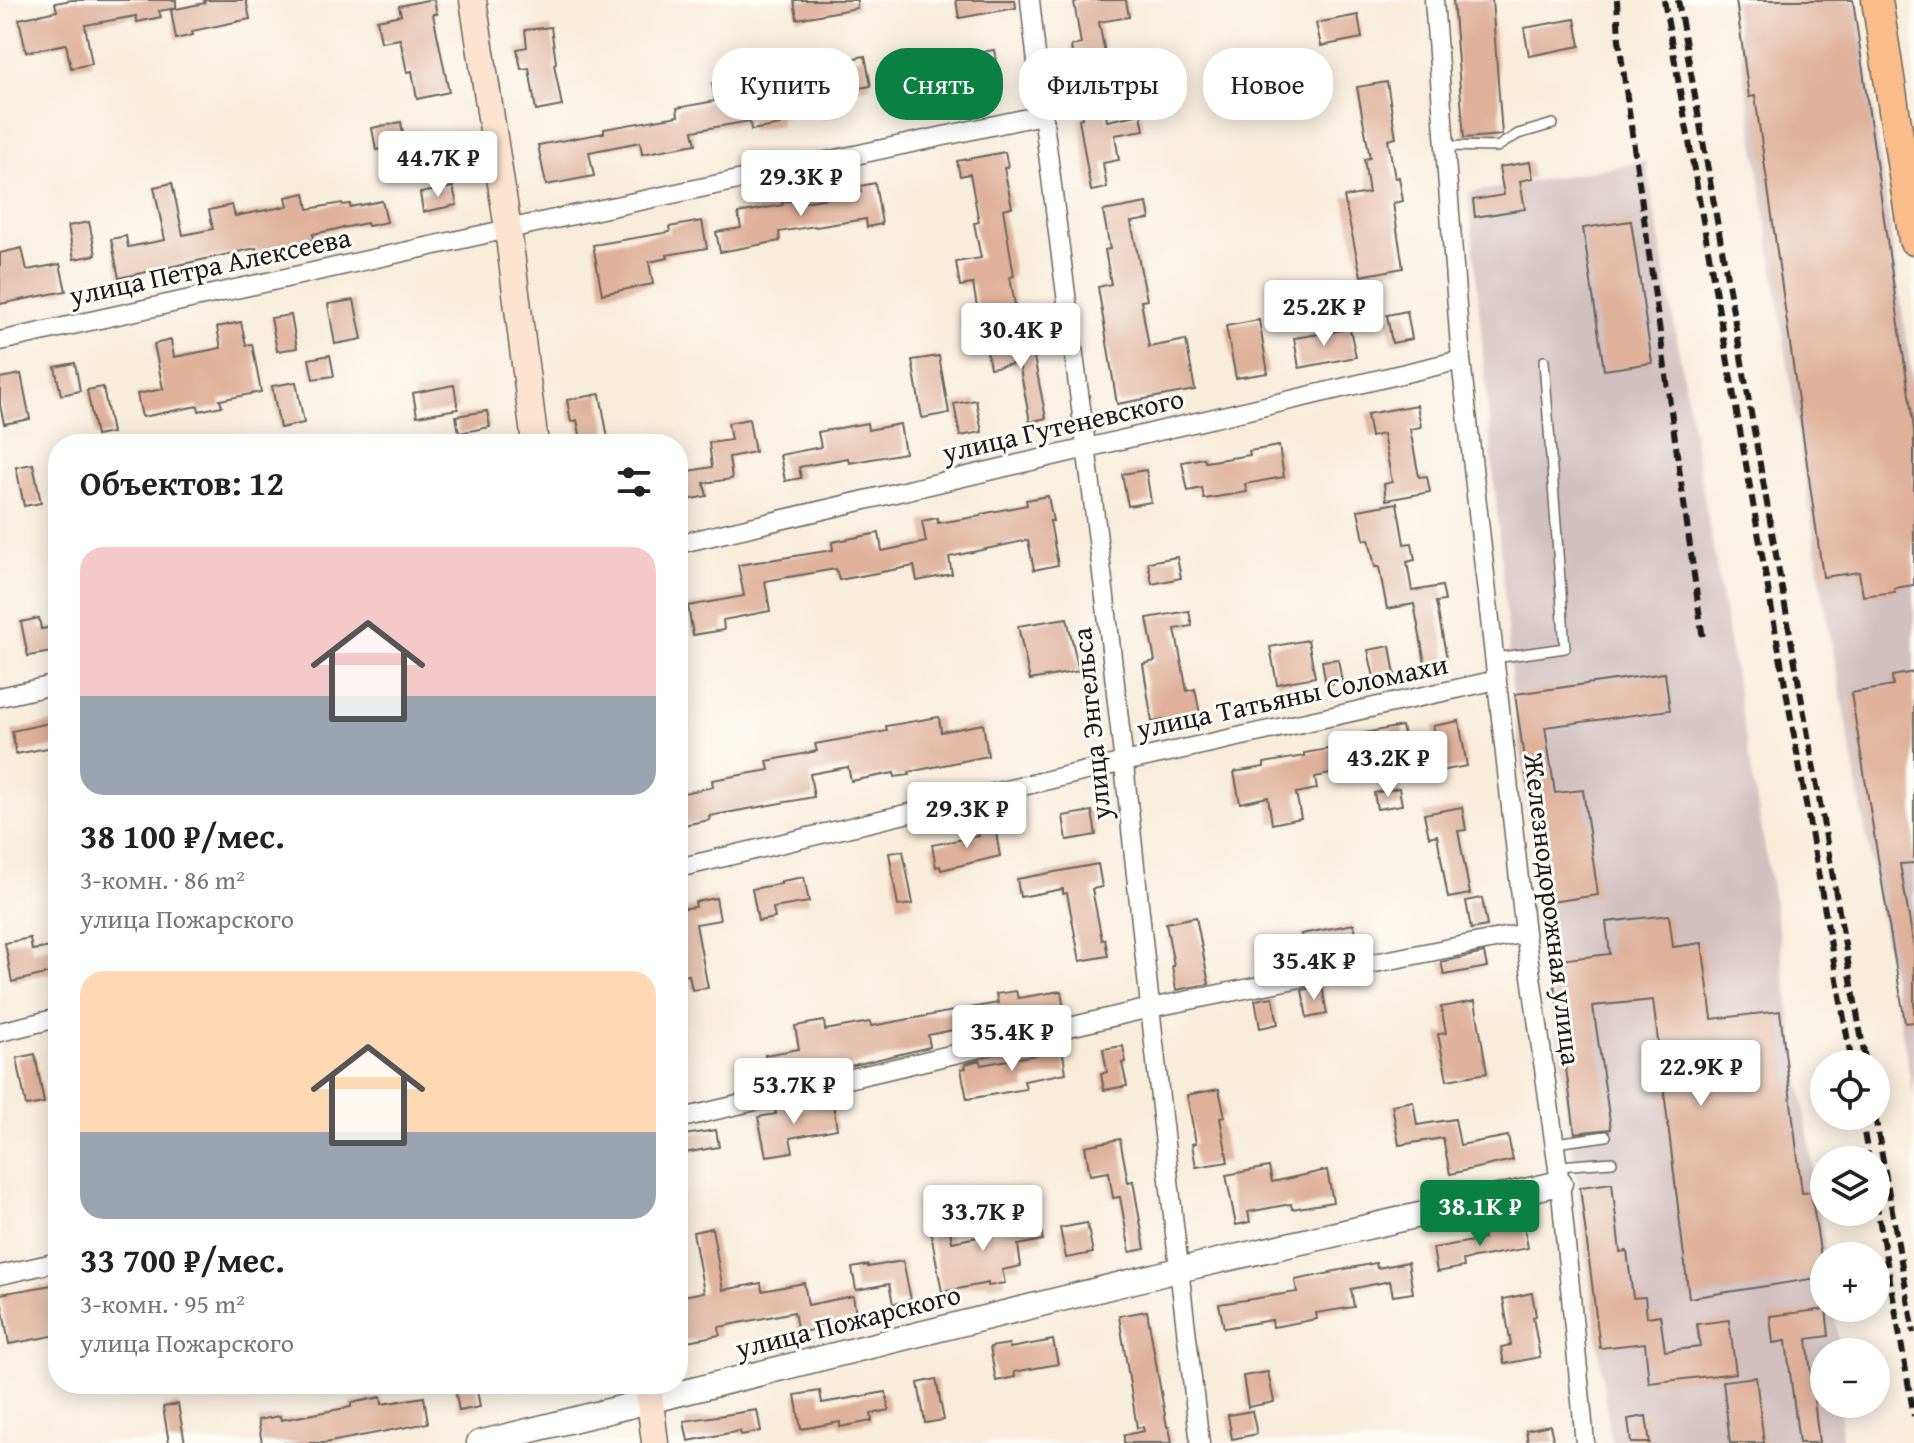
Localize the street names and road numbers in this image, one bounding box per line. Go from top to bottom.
street label: улица Петра Алексеева [64,215,355,316]
street label: улица Гутеневского [937,377,1188,472]
street label: улица Энгельса [1060,625,1121,823]
street label: улица Татьяны Соломахи [1132,642,1451,749]
street label: Железнодорожная улица [1514,750,1593,1068]
street label: улица Пожарского [730,1273,965,1369]

